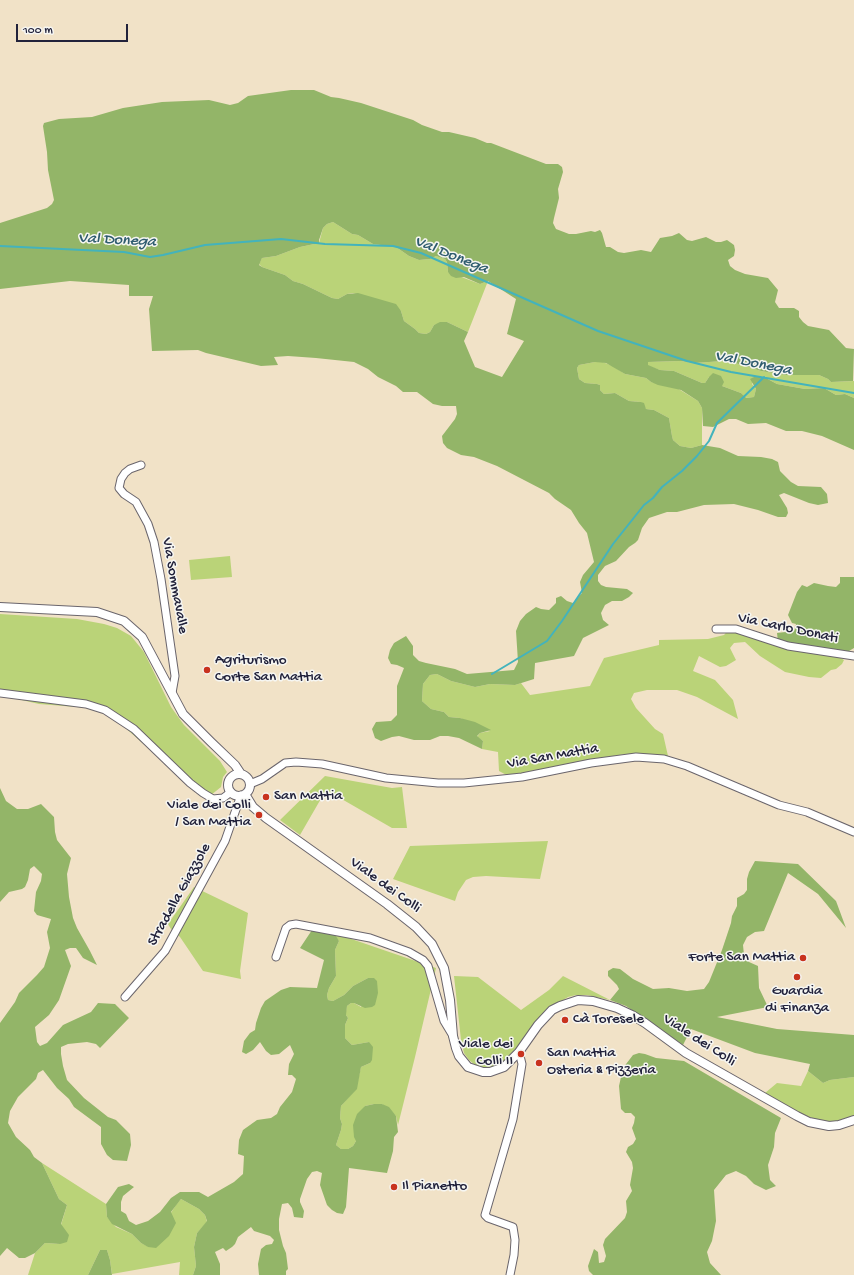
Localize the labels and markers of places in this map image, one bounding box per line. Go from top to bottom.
place label: Agriturismo Corte San Mattia [215,652,322,687]
marker: Agriturismo Corte San Mattia [202,665,212,675]
place label: San Mattia [274,788,343,806]
marker: San Mattia [261,792,271,802]
place label: Viale dei Colli / San Mattia [167,797,251,832]
marker: Viale dei Colli / San Mattia [254,810,264,820]
place label: Forte San Mattia [688,949,795,967]
marker: Forte San Mattia [798,953,808,963]
marker: Guardia di Finanza [792,972,802,982]
place label: Guardia di Finanza [765,983,829,1018]
place label: Cà Toresele [573,1011,644,1029]
marker: Cà Toresele [560,1015,570,1025]
place label: Viale dei Colli II [459,1036,513,1071]
place label: San Mattia Osteria & Pizzeria [547,1045,656,1080]
marker: Viale dei Colli II [516,1049,526,1059]
marker: San Mattia Osteria & Pizzeria [534,1058,544,1068]
place label: Il Pianetto [402,1178,467,1196]
marker: Il Pianetto [389,1182,399,1192]

